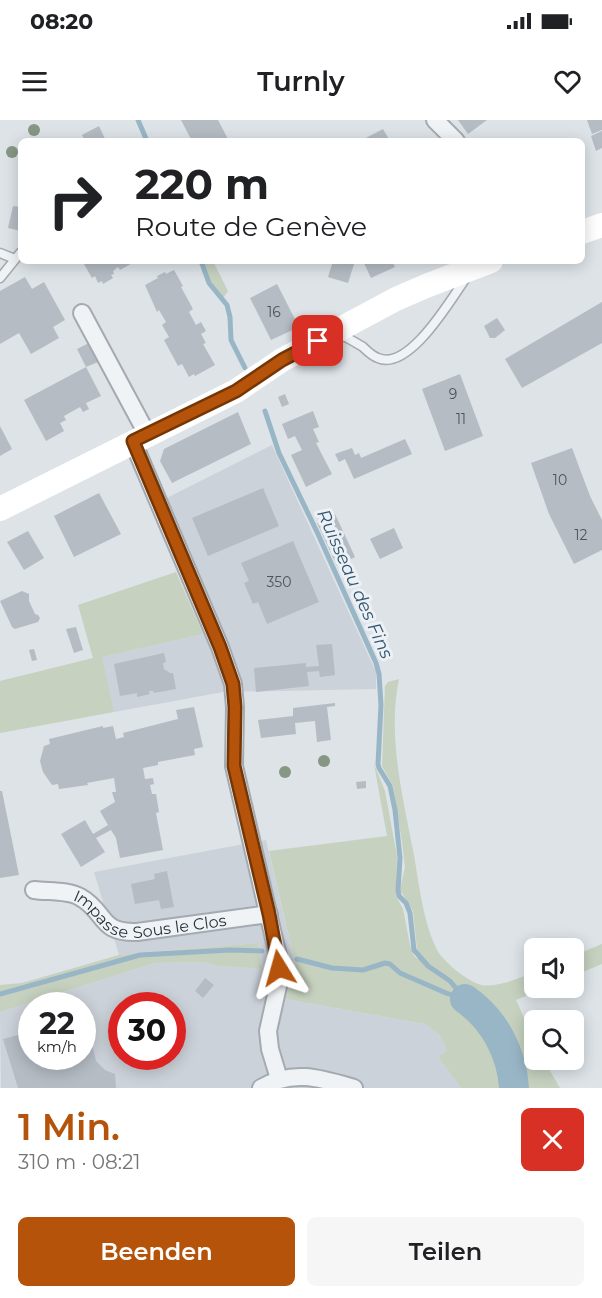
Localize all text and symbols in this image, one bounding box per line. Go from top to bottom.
text: 08:20 [30,8,93,35]
icon: menu [18,65,51,98]
text: Turnly [257,65,345,98]
icon: heart [551,65,584,98]
text: 220 m [135,158,269,210]
icon: right [36,162,114,240]
text: Route de Genève [135,210,367,243]
house number: 16 [267,303,281,321]
pin [292,315,343,366]
icon: arrive [301,324,334,357]
house number: 9 [449,385,457,403]
house number: 11 [456,410,466,428]
house number: 10 [553,471,567,489]
water label: Ruisseau des Fins [312,506,398,662]
house number: 12 [574,526,588,544]
house number: 350 [267,573,291,591]
street label: Impasse Sous le Clos [71,886,228,943]
position arrow [247,936,311,1000]
map controls [524,938,584,1070]
button: sound [524,938,584,998]
speed limit sign: 30 [108,992,186,1070]
text: 22 [39,1005,75,1042]
button: search [524,1010,584,1070]
text: km/h [37,1037,77,1056]
text: 1 Min. [18,1105,120,1149]
button: close [521,1108,584,1171]
text: 310 m · 08:21 [18,1150,141,1174]
button: Beenden [18,1217,295,1286]
button: Teilen [307,1217,584,1286]

